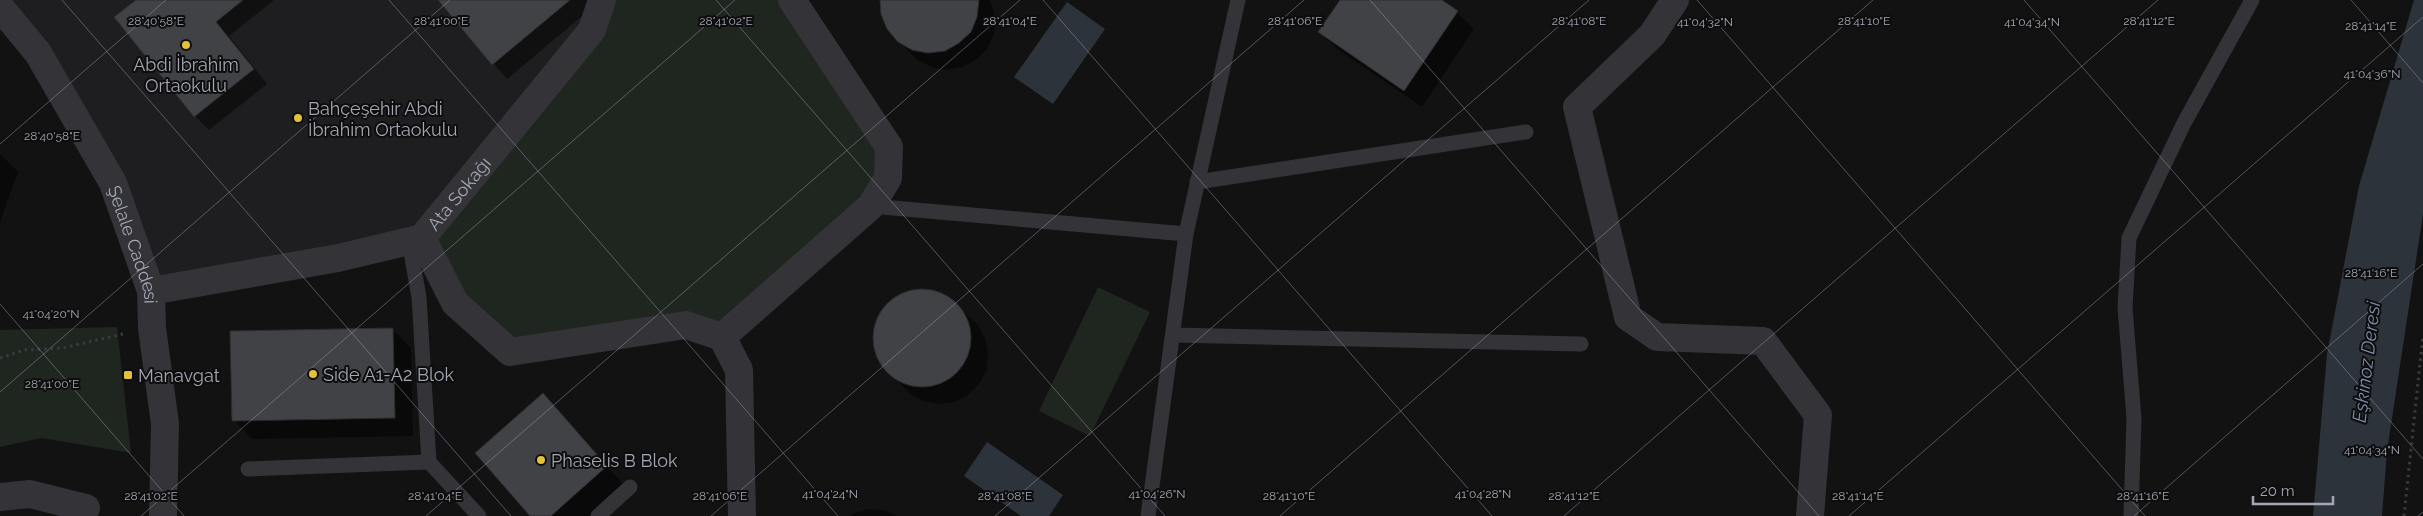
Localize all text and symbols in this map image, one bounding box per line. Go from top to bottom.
text: 28°40'58"E [128,14,184,28]
text: 28°41'00"E [414,14,468,28]
text: 28°41'02"E [699,14,753,28]
text: 28°41'04"E [983,14,1037,28]
text: 28°41'06"E [1268,14,1322,28]
text: 28°41'08"E [1552,14,1606,28]
text: 28°41'10"E [1838,14,1890,28]
text: 28°41'12"E [2123,14,2175,28]
text: 41°04'32"N [1677,15,1733,29]
text: 41°04'34"N [2004,15,2060,29]
text: 28°41'14"E [2345,19,2397,33]
marker: Abdi İbrahim Ortaokulu [180,39,192,51]
place label: Abdi İbrahim Ortaokulu [133,54,239,96]
text: 41°04'36"N [2344,67,2400,81]
place label: Bahçeşehir Abdi İbrahim Ortaokulu [308,98,457,140]
marker: Bahçeşehir Abdi İbrahim Ortaokulu [292,112,304,124]
text: 28°40'58"E [24,129,80,143]
street label: Ata Sokağı [422,152,495,234]
street label: Şelale Caddesi [104,183,162,304]
text: 28°41'16"E [2345,266,2397,280]
water label: Eşkinoz Deresi [2348,299,2384,424]
text: 41°04'20"N [23,307,79,321]
place label: Side A1-A2 Blok [323,364,455,385]
place label: Manavgat [138,365,220,386]
marker: Side A1-A2 Blok [307,368,319,380]
marker: Manavgat [122,369,134,381]
text: 28°41'00"E [25,377,79,391]
text: 41°04'34"N [2344,443,2400,457]
place label: Phaselis B Blok [551,450,678,471]
marker: Phaselis B Blok [535,454,547,466]
scale bar [2253,474,2333,506]
text: 20 m [2260,482,2295,500]
text: 41°04'24"N [802,487,858,501]
text: 41°04'26"N [1129,487,1185,501]
text: 41°04'28"N [1455,487,1511,501]
text: 28°41'02"E [124,489,178,503]
text: 28°41'04"E [408,489,462,503]
text: 28°41'06"E [693,489,747,503]
text: 28°41'08"E [978,489,1032,503]
text: 28°41'10"E [1263,489,1315,503]
text: 28°41'12"E [1548,489,1600,503]
text: 28°41'14"E [1832,489,1884,503]
text: 28°41'16"E [2117,489,2169,503]

